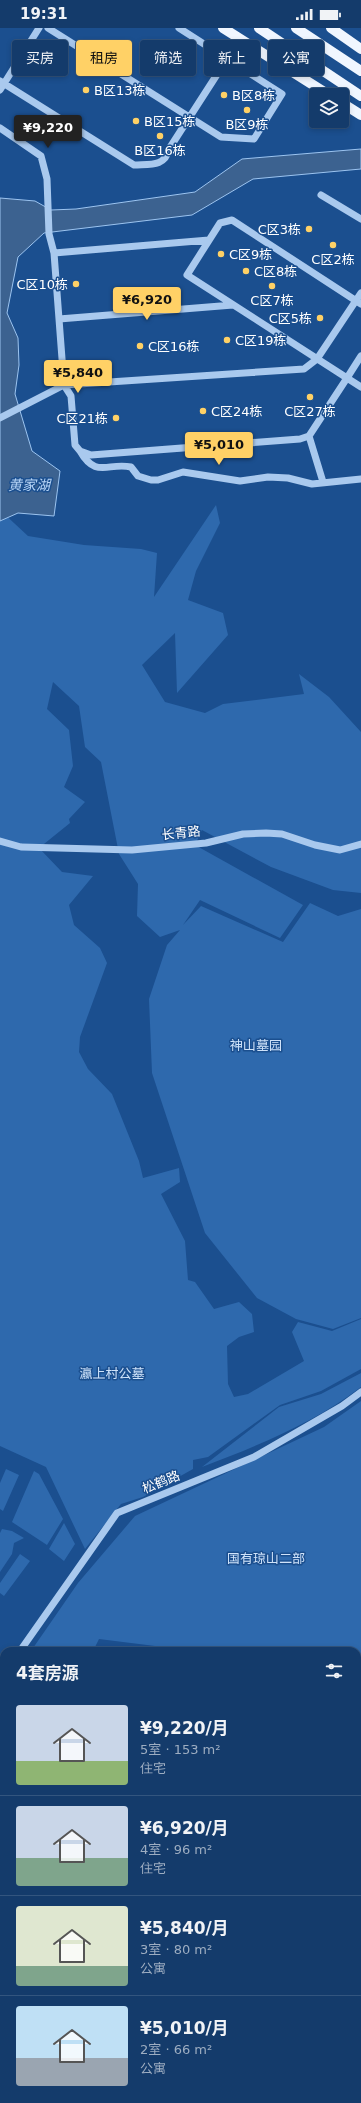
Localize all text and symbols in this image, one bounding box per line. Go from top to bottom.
text: 19:31 [20,5,68,23]
chip: 买房 [12,40,68,76]
chip: 租房 [76,40,132,76]
chip: 筛选 [140,40,196,76]
chip: 新上 [204,40,260,76]
chip: 公寓 [268,40,324,76]
place label: B区13栋 [94,83,145,98]
marker: B区13栋 [81,85,91,95]
place label: B区8栋 [232,88,275,103]
map controls [309,88,349,128]
button: layers [309,88,349,128]
marker: B区8栋 [219,90,229,100]
marker: B区9栋 [242,105,252,115]
place label: B区15栋 [144,114,195,129]
pin: ¥9,220 [15,115,81,149]
marker: B区15栋 [131,116,141,126]
place label: B区9栋 [225,117,269,132]
text: ¥9,220 [23,120,73,135]
marker: B区16栋 [155,131,165,141]
place label: B区16栋 [134,143,186,158]
place label: C区3栋 [258,222,301,237]
marker: C区3栋 [304,224,314,234]
marker: C区2栋 [328,240,338,250]
place label: C区9栋 [229,247,272,262]
marker: C区9栋 [216,249,226,259]
place label: C区2栋 [311,252,355,267]
place label: C区8栋 [254,264,297,279]
marker: C区8栋 [241,266,251,276]
place label: C区10栋 [16,277,68,292]
marker: C区10栋 [71,279,81,289]
marker: C区7栋 [267,281,277,291]
pin: ¥6,920 [114,287,180,321]
text: ¥6,920 [122,292,172,307]
place label: C区7栋 [250,293,294,308]
place label: C区5栋 [269,311,312,326]
marker: C区5栋 [315,313,325,323]
place label: C区19栋 [235,333,287,348]
marker: C区19栋 [222,335,232,345]
place label: C区16栋 [148,339,200,354]
marker: C区16栋 [135,341,145,351]
pin: ¥5,840 [45,360,111,394]
text: ¥5,840 [53,365,103,380]
marker: C区27栋 [305,392,315,402]
place label: C区24栋 [211,404,263,419]
place label: C区27栋 [284,404,336,419]
marker: C区24栋 [198,406,208,416]
place label: C区21栋 [56,411,108,426]
marker: C区21栋 [111,413,121,423]
pin: ¥5,010 [186,432,252,466]
text: ¥5,010 [194,437,244,452]
water label: 黄家湖 [8,477,52,493]
street label: 长青路 [161,824,201,842]
park label: 神山墓园 [230,1038,282,1053]
park label: 瀛上村公墓 [79,1366,145,1381]
street label: 松鹤路 [140,1468,182,1496]
park label: 国有琼山二部 [227,1551,305,1566]
icon: filters [323,1660,345,1682]
text: 4套房源 [16,1663,79,1683]
text: ¥9,220/月 [140,1718,229,1738]
icon: home [48,1721,96,1769]
text: 5室 · 153 m² [140,1742,221,1757]
text: 住宅 [140,1761,166,1776]
text: ¥6,920/月 [140,1818,229,1838]
icon: home [48,1822,96,1870]
text: 4室 · 96 m² [140,1842,212,1857]
text: 住宅 [140,1861,166,1876]
text: ¥5,840/月 [140,1918,229,1938]
icon: home [48,1922,96,1970]
text: 3室 · 80 m² [140,1942,212,1957]
text: 公寓 [140,1961,166,1976]
text: ¥5,010/月 [140,2018,229,2038]
icon: home [48,2022,96,2070]
text: 2室 · 66 m² [140,2042,212,2057]
text: 公寓 [140,2061,166,2076]

